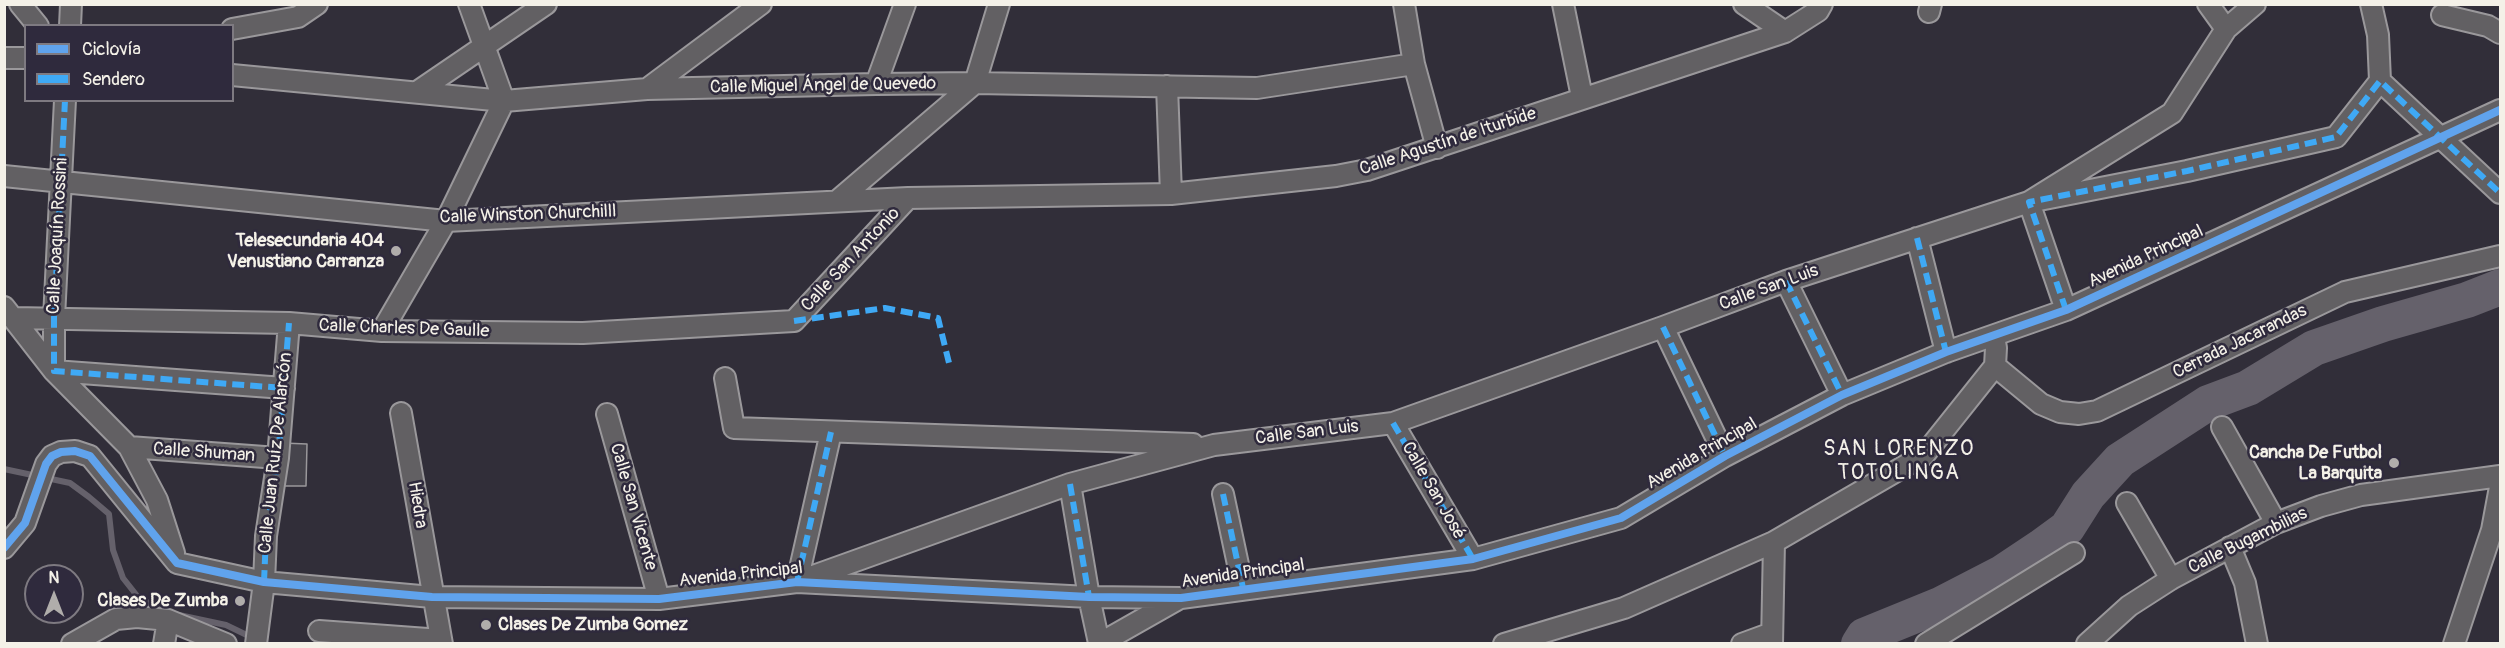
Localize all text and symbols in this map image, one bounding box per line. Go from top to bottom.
legend [24,24,234,102]
text: Ciclovía [82,38,141,61]
text: Sendero [82,68,145,91]
street label: Calle Miguel Ángel de Quevedo [710,73,936,99]
street label: Calle Agustín de Iturbide [1357,103,1539,181]
street label: Calle Joaquín Rossini [43,157,73,315]
street label: Calle Winston Churchilll [439,201,617,229]
street label: Calle San Antonio [797,203,905,317]
street label: Avenida Principal [2085,221,2207,293]
place label: Telesecundaria 404 Venustiano Carranza [227,230,384,272]
marker: Telesecundaria 404 Venustiano Carranza [389,244,403,258]
street label: Calle San Luis [1717,260,1821,316]
street label: Cerrada Jacarandas [2169,300,2311,384]
street label: Calle Charles De Gaulle [318,315,490,343]
street label: Calle Juan Ruíz De Alarcón [255,351,297,555]
street label: Avenida Principal [1643,414,1761,494]
street label: Calle San Luis [1254,416,1360,450]
district label: SAN LORENZO TOTOLINGA [1823,437,1975,487]
street label: Calle San José [1396,438,1470,544]
street label: Calle Shuman [152,439,256,467]
street label: Calle San Vicente [605,441,661,573]
place label: Cancha De Futbol La Barquita [2249,442,2382,484]
marker: Cancha De Futbol La Barquita [2387,456,2401,470]
street label: Hiedra [403,480,431,530]
street label: Calle Bugambilias [2185,503,2311,579]
street label: Avenida Principal [1180,555,1306,593]
street label: Avenida Principal [678,558,804,592]
north arrow [24,564,84,624]
text: N [49,568,59,588]
place label: Clases De Zumba [97,590,228,612]
marker: Clases De Zumba [233,594,247,608]
place label: Clases De Zumba Gomez [498,614,688,636]
marker: Clases De Zumba Gomez [479,618,493,632]

